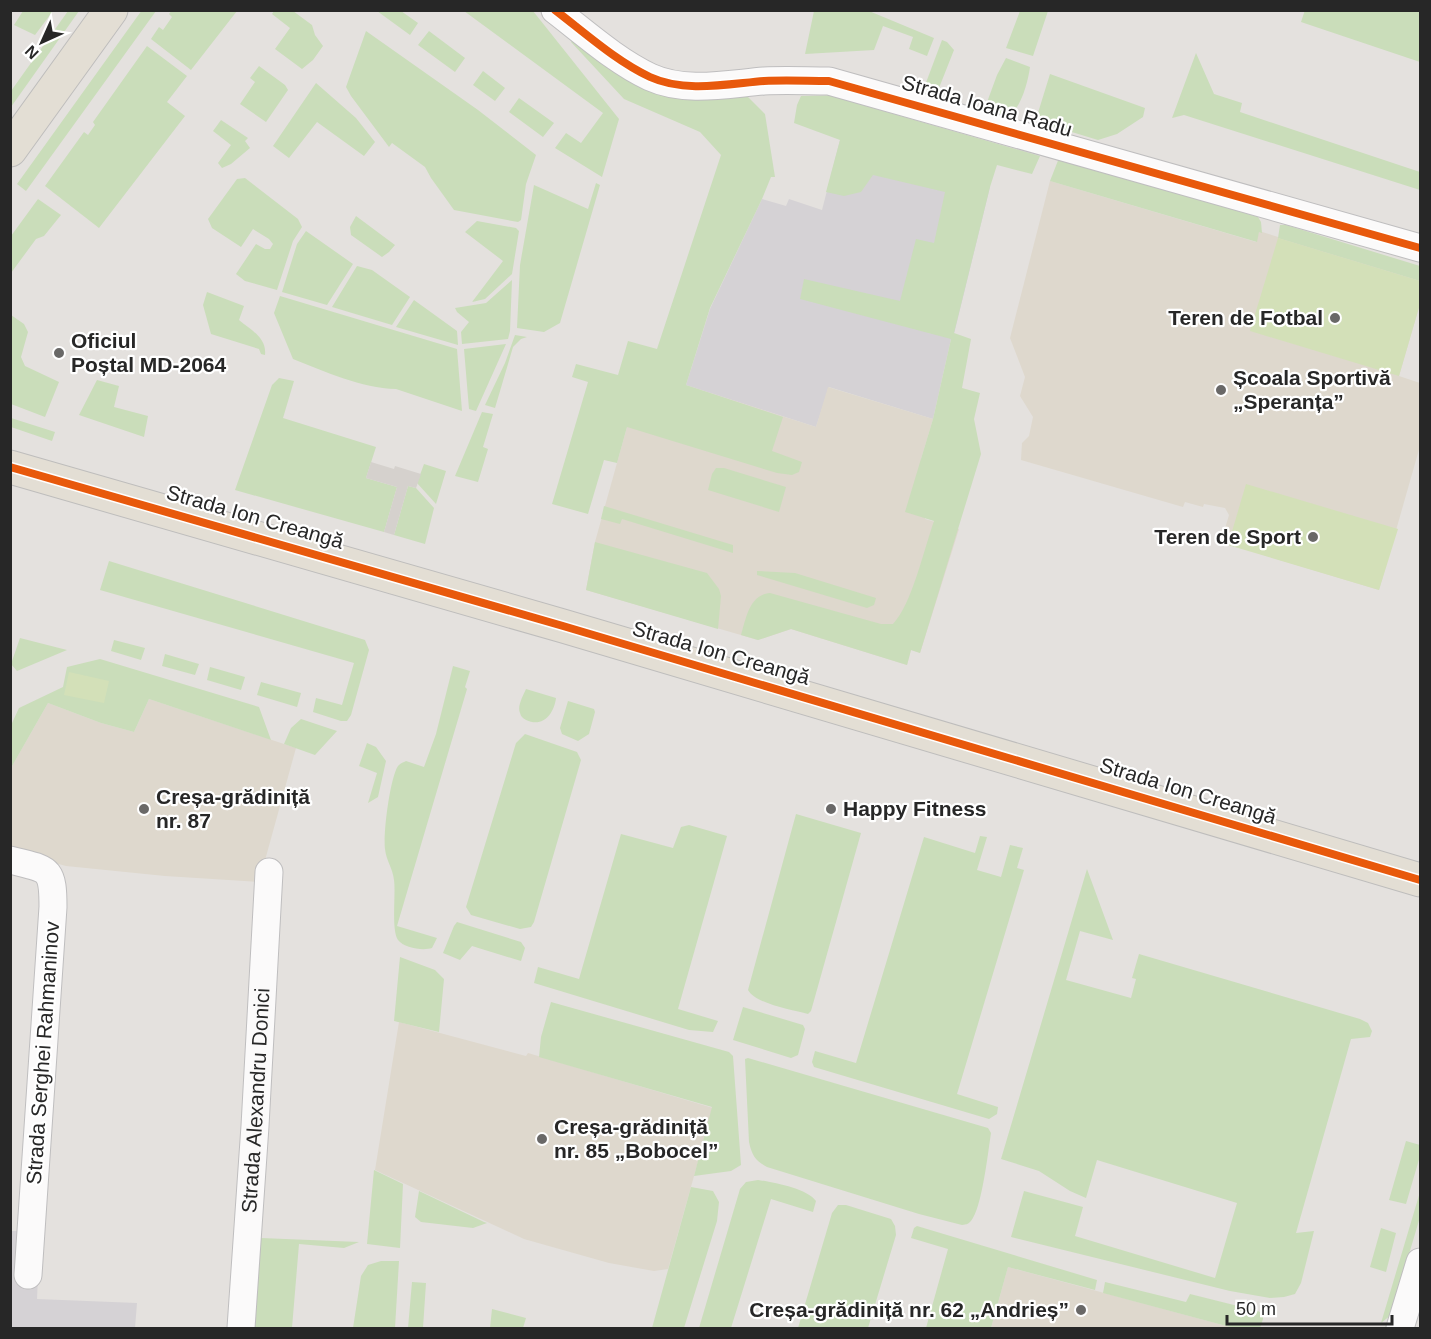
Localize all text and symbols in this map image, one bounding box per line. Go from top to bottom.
north arrow [12,12,72,72]
text: N [22,42,42,62]
street label: Strada Ioana Radu [899,70,1075,141]
place label: Teren de Fotbal [1168,306,1323,329]
marker: Teren de Fotbal [1328,311,1342,325]
place label: Oficiul Poștal MD-2064 [71,329,227,376]
marker: Oficiul Poștal MD-2064 [52,346,66,360]
place label: Școala Sportivă „Speranța” [1233,366,1391,413]
marker: Școala Sportivă „Speranța” [1214,383,1228,397]
street label: Strada Ion Creangă [164,480,347,553]
place label: Teren de Sport [1154,525,1301,548]
marker: Teren de Sport [1306,530,1320,544]
street label: Strada Ion Creangă [630,616,813,689]
street label: Strada Ion Creangă [1097,753,1279,828]
place label: Creșa-grădiniță nr. 87 [156,785,310,832]
place label: Happy Fitness [843,797,987,820]
marker: Creșa-grădiniță nr. 87 [137,802,151,816]
marker: Happy Fitness [824,802,838,816]
street label: Strada Serghei Rahmaninov [22,920,63,1185]
street label: Strada Alexandru Donici [237,987,274,1214]
place label: Creșa-grădiniță nr. 85 „Bobocel” [554,1115,719,1162]
marker: Creșa-grădiniță nr. 85 „Bobocel” [535,1132,549,1146]
scale bar [1227,1288,1392,1326]
place label: Creșa-grădiniță nr. 62 „Andrieș” [749,1298,1069,1321]
text: 50 m [1236,1299,1276,1319]
marker: Creșa-grădiniță nr. 62 „Andrieș” [1074,1303,1088,1317]

